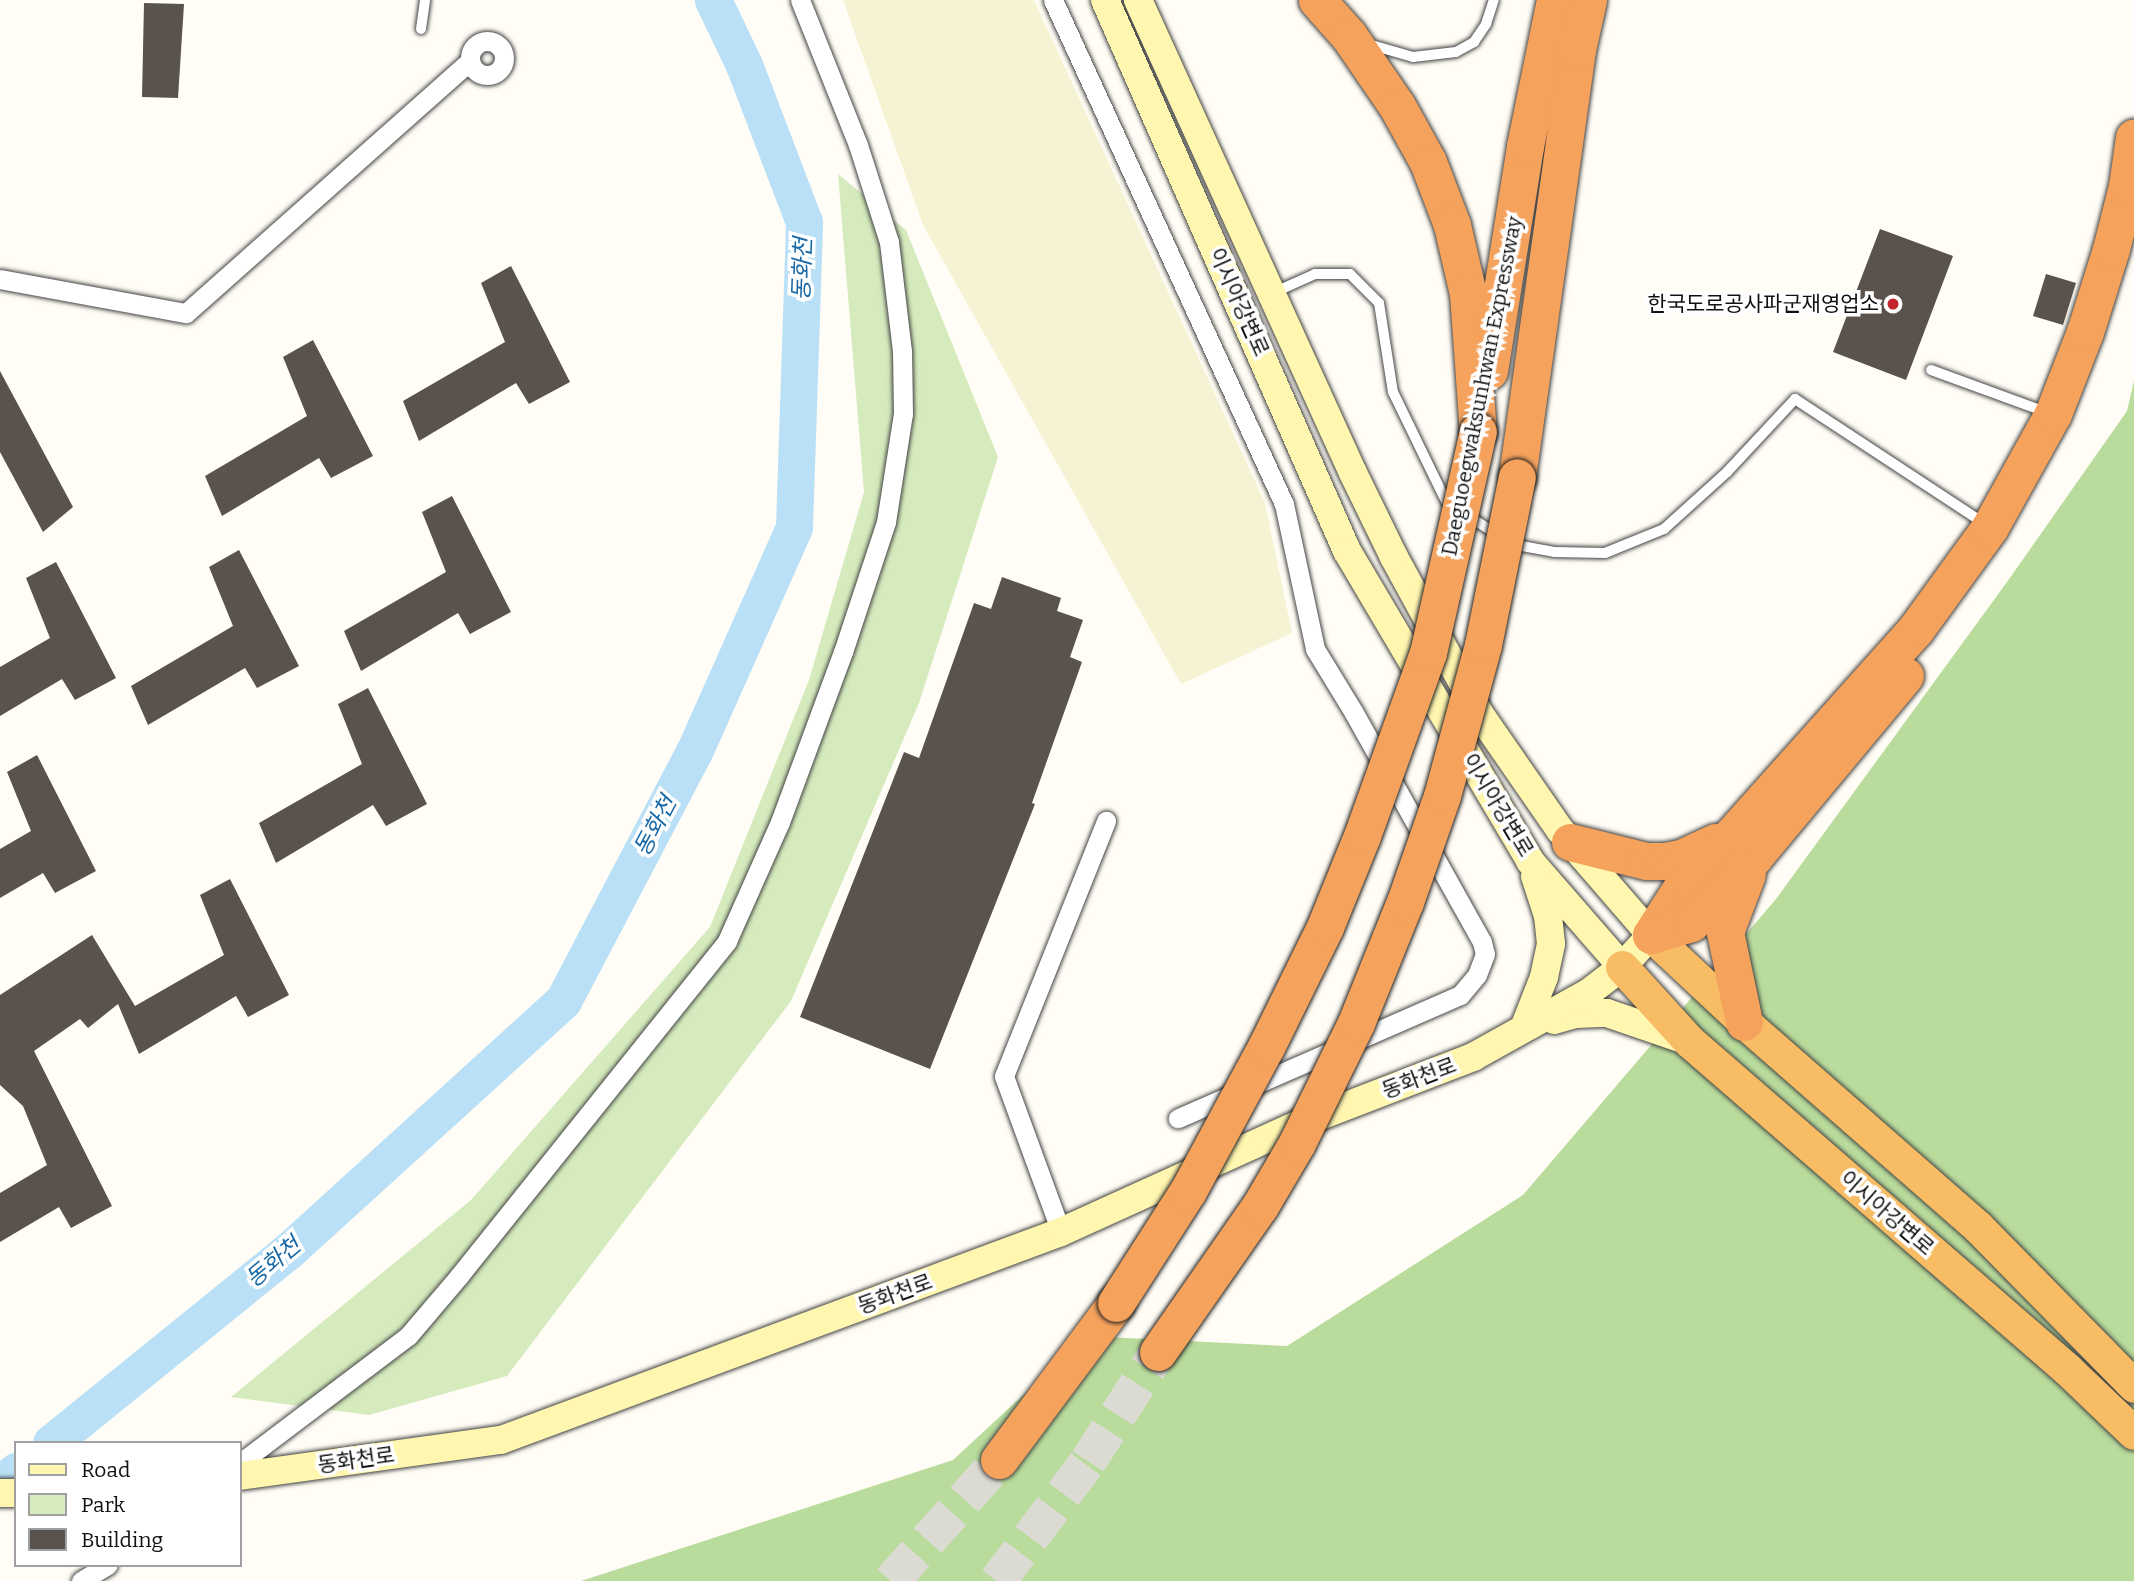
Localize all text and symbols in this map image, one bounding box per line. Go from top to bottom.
street label: Daeguoegwaksunhwan Expressway [1437,214,1527,558]
water label: 동화천 [787,237,817,301]
street label: 이시아강변로 [1204,244,1274,360]
place label: 한국도로공사파군재영업소 [1647,291,1879,317]
marker: 한국도로공사파군재영업소 [1885,296,1901,312]
street label: 이시아강변로 [1457,749,1539,861]
water label: 동화천 [628,791,682,861]
street label: 동화천로 [1378,1052,1460,1104]
street label: 이시아강변로 [1835,1165,1939,1261]
water label: 동화천 [240,1231,306,1293]
street label: 동화천로 [854,1269,936,1319]
legend [14,1441,242,1567]
street label: 동화천로 [316,1442,396,1478]
text: Road [81,1457,130,1483]
text: Park [81,1492,125,1518]
text: Building [81,1527,163,1553]

